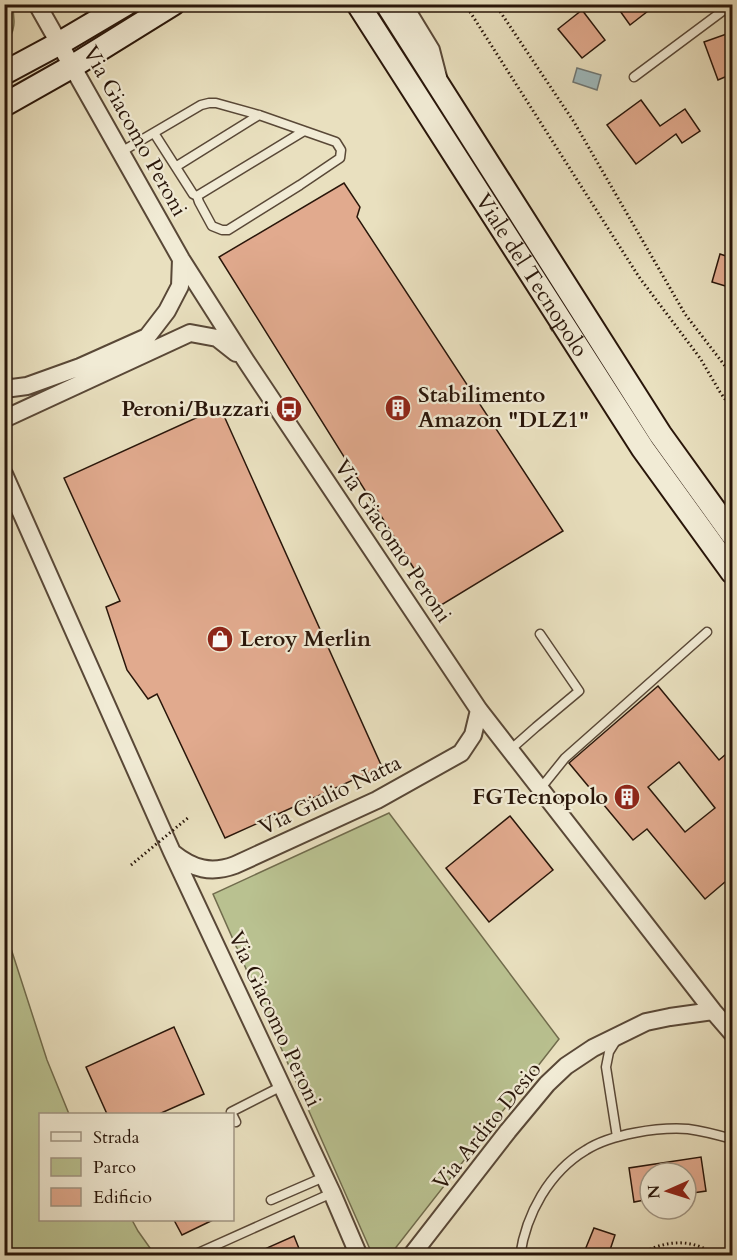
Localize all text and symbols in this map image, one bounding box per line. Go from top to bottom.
street label: Via Giacomo Peroni [76,40,194,222]
street label: Viale del Tecnopolo [468,188,595,363]
place label: Stabilimento Amazon "DLZ1" [418,380,589,435]
building icon: Stabilimento Amazon "DLZ1" [383,393,413,423]
place label: Peroni/Buzzari [121,394,270,424]
bus stop icon: Peroni/Buzzari [274,394,304,424]
street label: Via Giacomo Peroni [327,454,459,628]
shop icon: Leroy Merlin [205,624,235,654]
place label: Leroy Merlin [240,624,371,654]
street label: Via Giulio Natta [254,747,407,842]
place label: FGTecnopolo [472,782,608,812]
building icon: FGTecnopolo [612,782,642,812]
street label: Via Giacomo Peroni [221,926,329,1112]
street label: Via Ardito Desio [426,1055,548,1197]
legend [39,1113,234,1221]
text: Strada [93,1125,140,1150]
text: Parco [93,1155,136,1180]
north arrow [638,1161,698,1221]
text: N [643,1184,665,1199]
text: Edificio [93,1185,152,1210]

